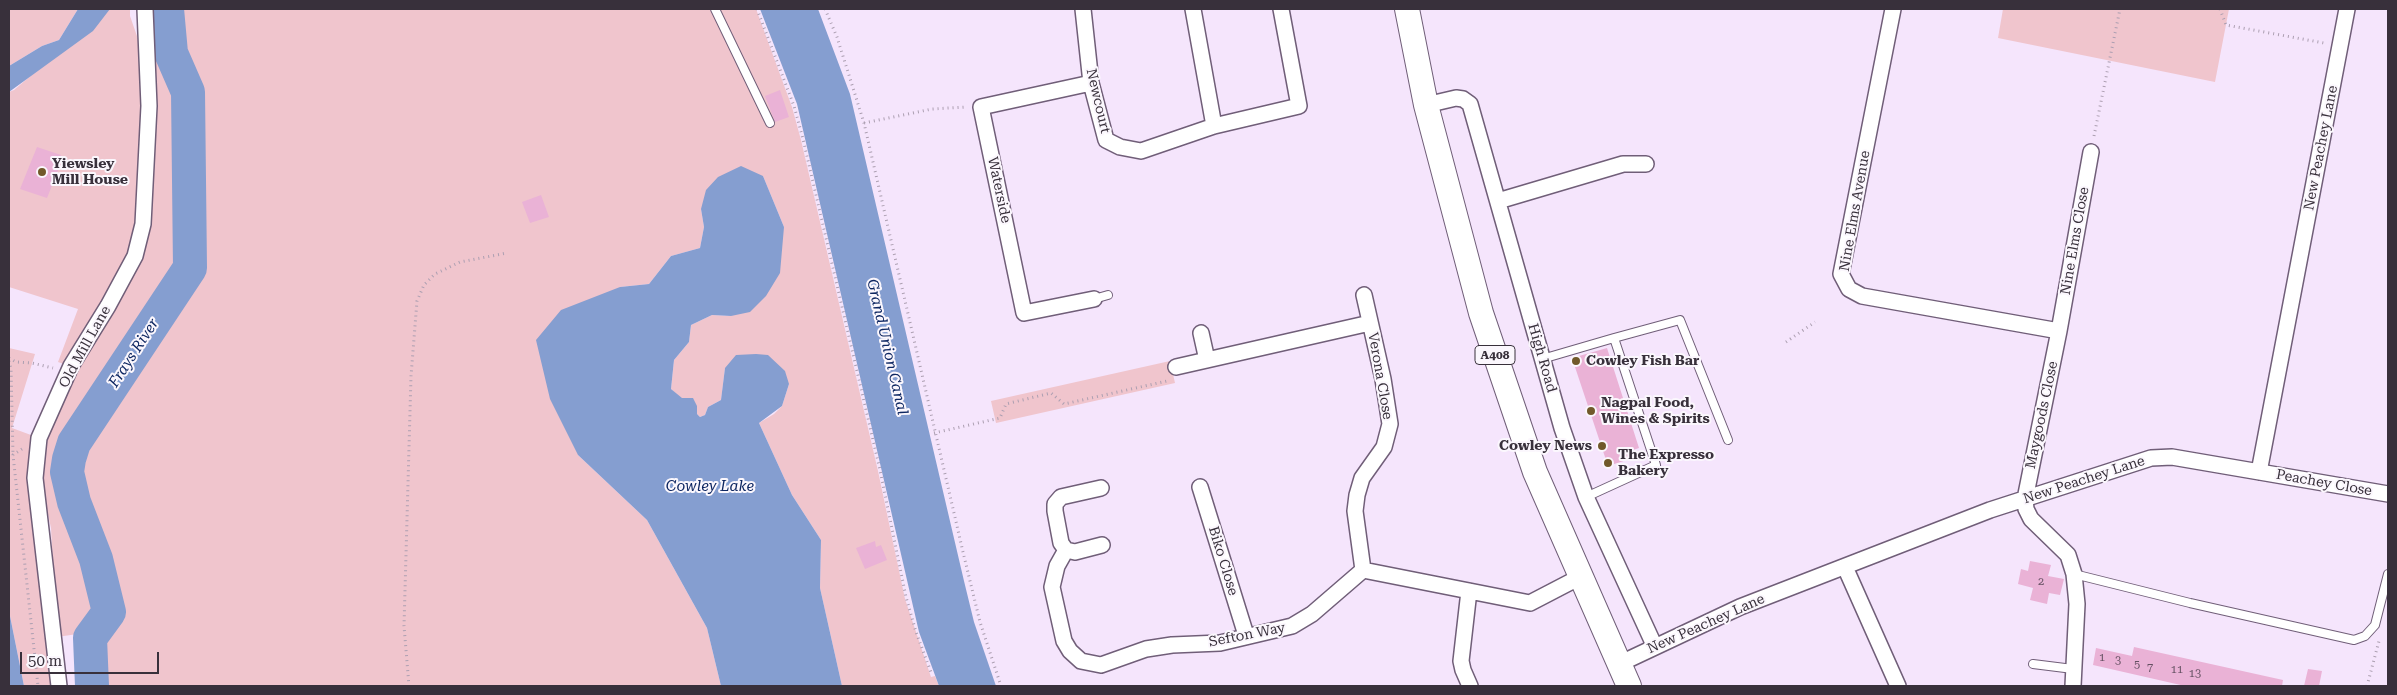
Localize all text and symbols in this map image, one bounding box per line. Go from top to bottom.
street label: Newcourt [1082,67,1114,135]
street label: New Peachey Lane [2301,84,2341,212]
street label: Nine Elms Avenue [1836,149,1874,273]
street label: Waterside [984,155,1014,225]
place label: Yiewsley Mill House [52,156,128,188]
marker: Yiewsley Mill House [36,166,48,178]
street label: Nine Elms Close [2057,186,2093,296]
water label: Grand Union Canal [863,277,911,417]
street label: Old Mill Lane [56,303,114,391]
water label: Frays River [105,315,163,391]
street label: High Road [1524,322,1560,394]
street label: Verona Close [1364,331,1396,421]
road number: A408 [1475,346,1515,364]
place label: Cowley Fish Bar [1586,353,1699,369]
marker: Cowley Fish Bar [1570,355,1582,367]
street label: Maygoods Close [2022,360,2062,470]
place label: Nagpal Food, Wines & Spirits [1601,395,1710,428]
marker: Nagpal Food, Wines & Spirits [1585,405,1597,417]
place label: Cowley News [1499,438,1592,454]
marker: Cowley News [1596,440,1608,452]
place label: The Expresso Bakery [1618,447,1714,480]
street label: New Peachey Lane [2021,452,2147,508]
marker: The Expresso Bakery [1602,457,1614,469]
street label: Peachey Close [2275,466,2373,500]
water label: Cowley Lake [666,478,754,496]
street label: Biko Close [1204,524,1242,598]
house number: 2 [2038,575,2044,589]
street label: New Peachey Lane [1645,591,1767,657]
street label: Sefton Way [1207,619,1287,651]
scale bar [22,642,161,674]
house number: 1 [2099,651,2105,665]
text: 50 m [28,652,62,670]
house number: 3 [2115,654,2121,668]
house number: 5 [2134,658,2140,672]
house number: 7 [2147,661,2153,675]
house number: 11 [2171,663,2183,677]
house number: 13 [2189,667,2201,681]

